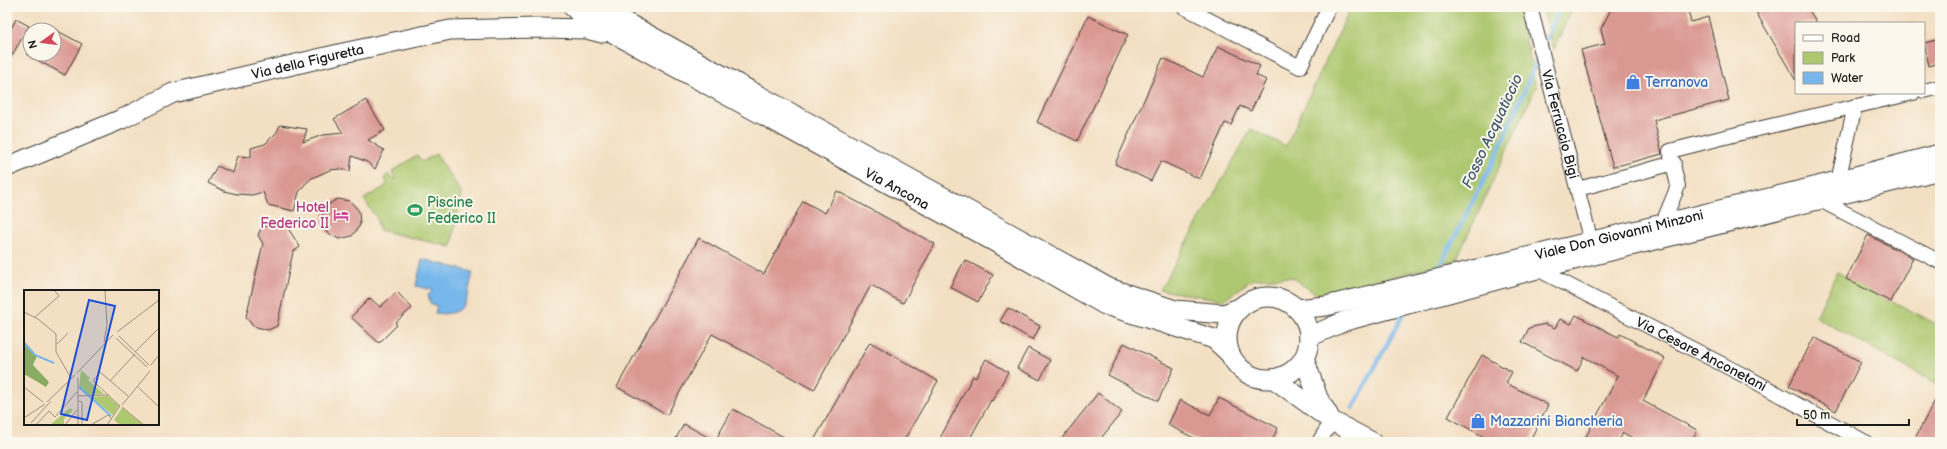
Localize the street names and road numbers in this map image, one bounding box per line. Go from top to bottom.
street label: Via della Figuretta [250,41,365,83]
street label: Via Ferruccio Bigi [1538,68,1582,181]
street label: Via Ancona [862,164,932,214]
street label: Viale Don Giovanni Minzoni [1533,206,1705,264]
street label: Via Cesare Anconetani [1633,313,1769,395]

